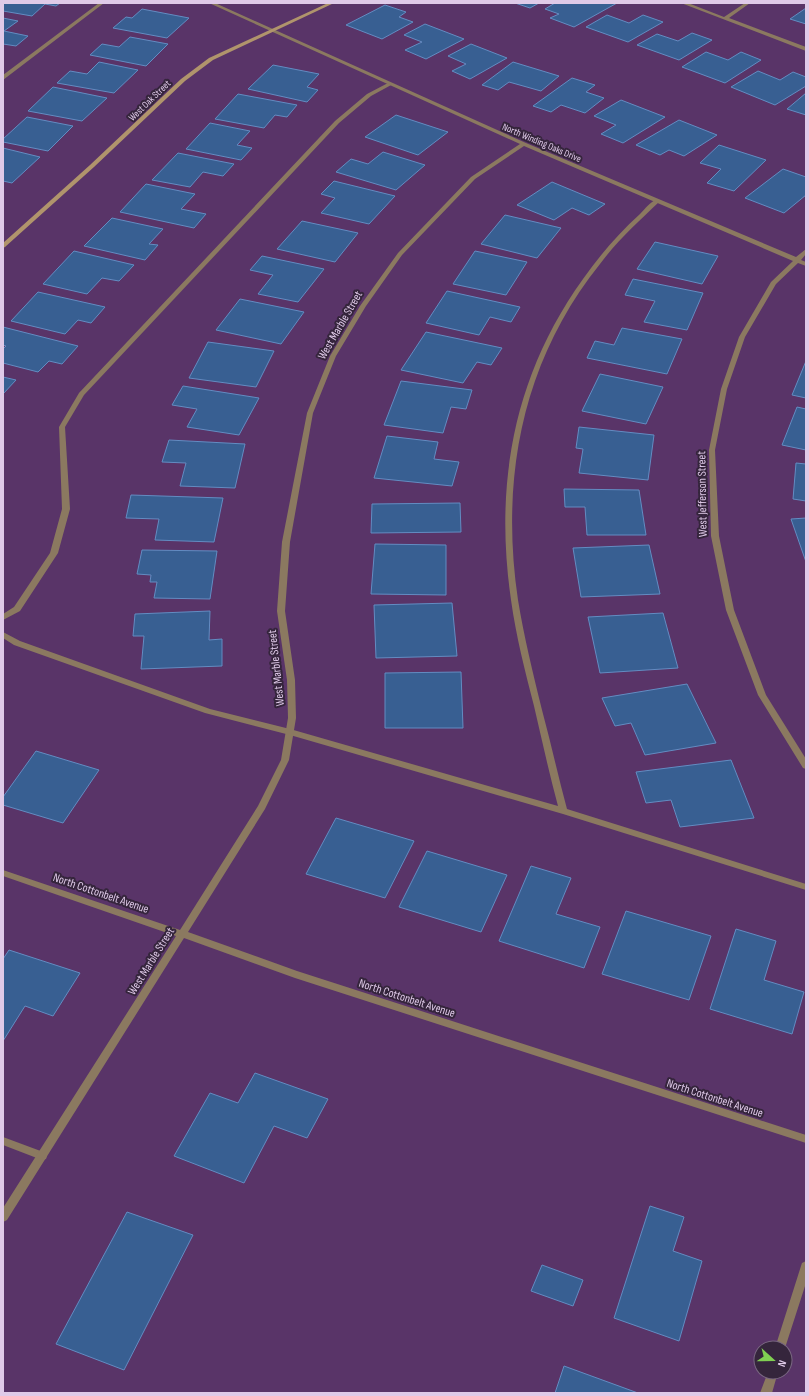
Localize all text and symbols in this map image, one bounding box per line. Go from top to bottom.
street label: West Oak Street [126,78,173,124]
street label: North Winding Oaks Drive [500,121,583,165]
street label: West Marble Street [315,288,366,362]
street label: West Jefferson Street [694,451,711,537]
street label: West Marble Street [265,629,288,707]
street label: North Cottonbelt Avenue [51,870,151,917]
street label: West Marble Street [125,924,178,998]
street label: North Cottonbelt Avenue [357,976,457,1021]
street label: North Cottonbelt Avenue [665,1076,765,1121]
north arrow [753,1340,793,1380]
text: N [775,1358,789,1369]

